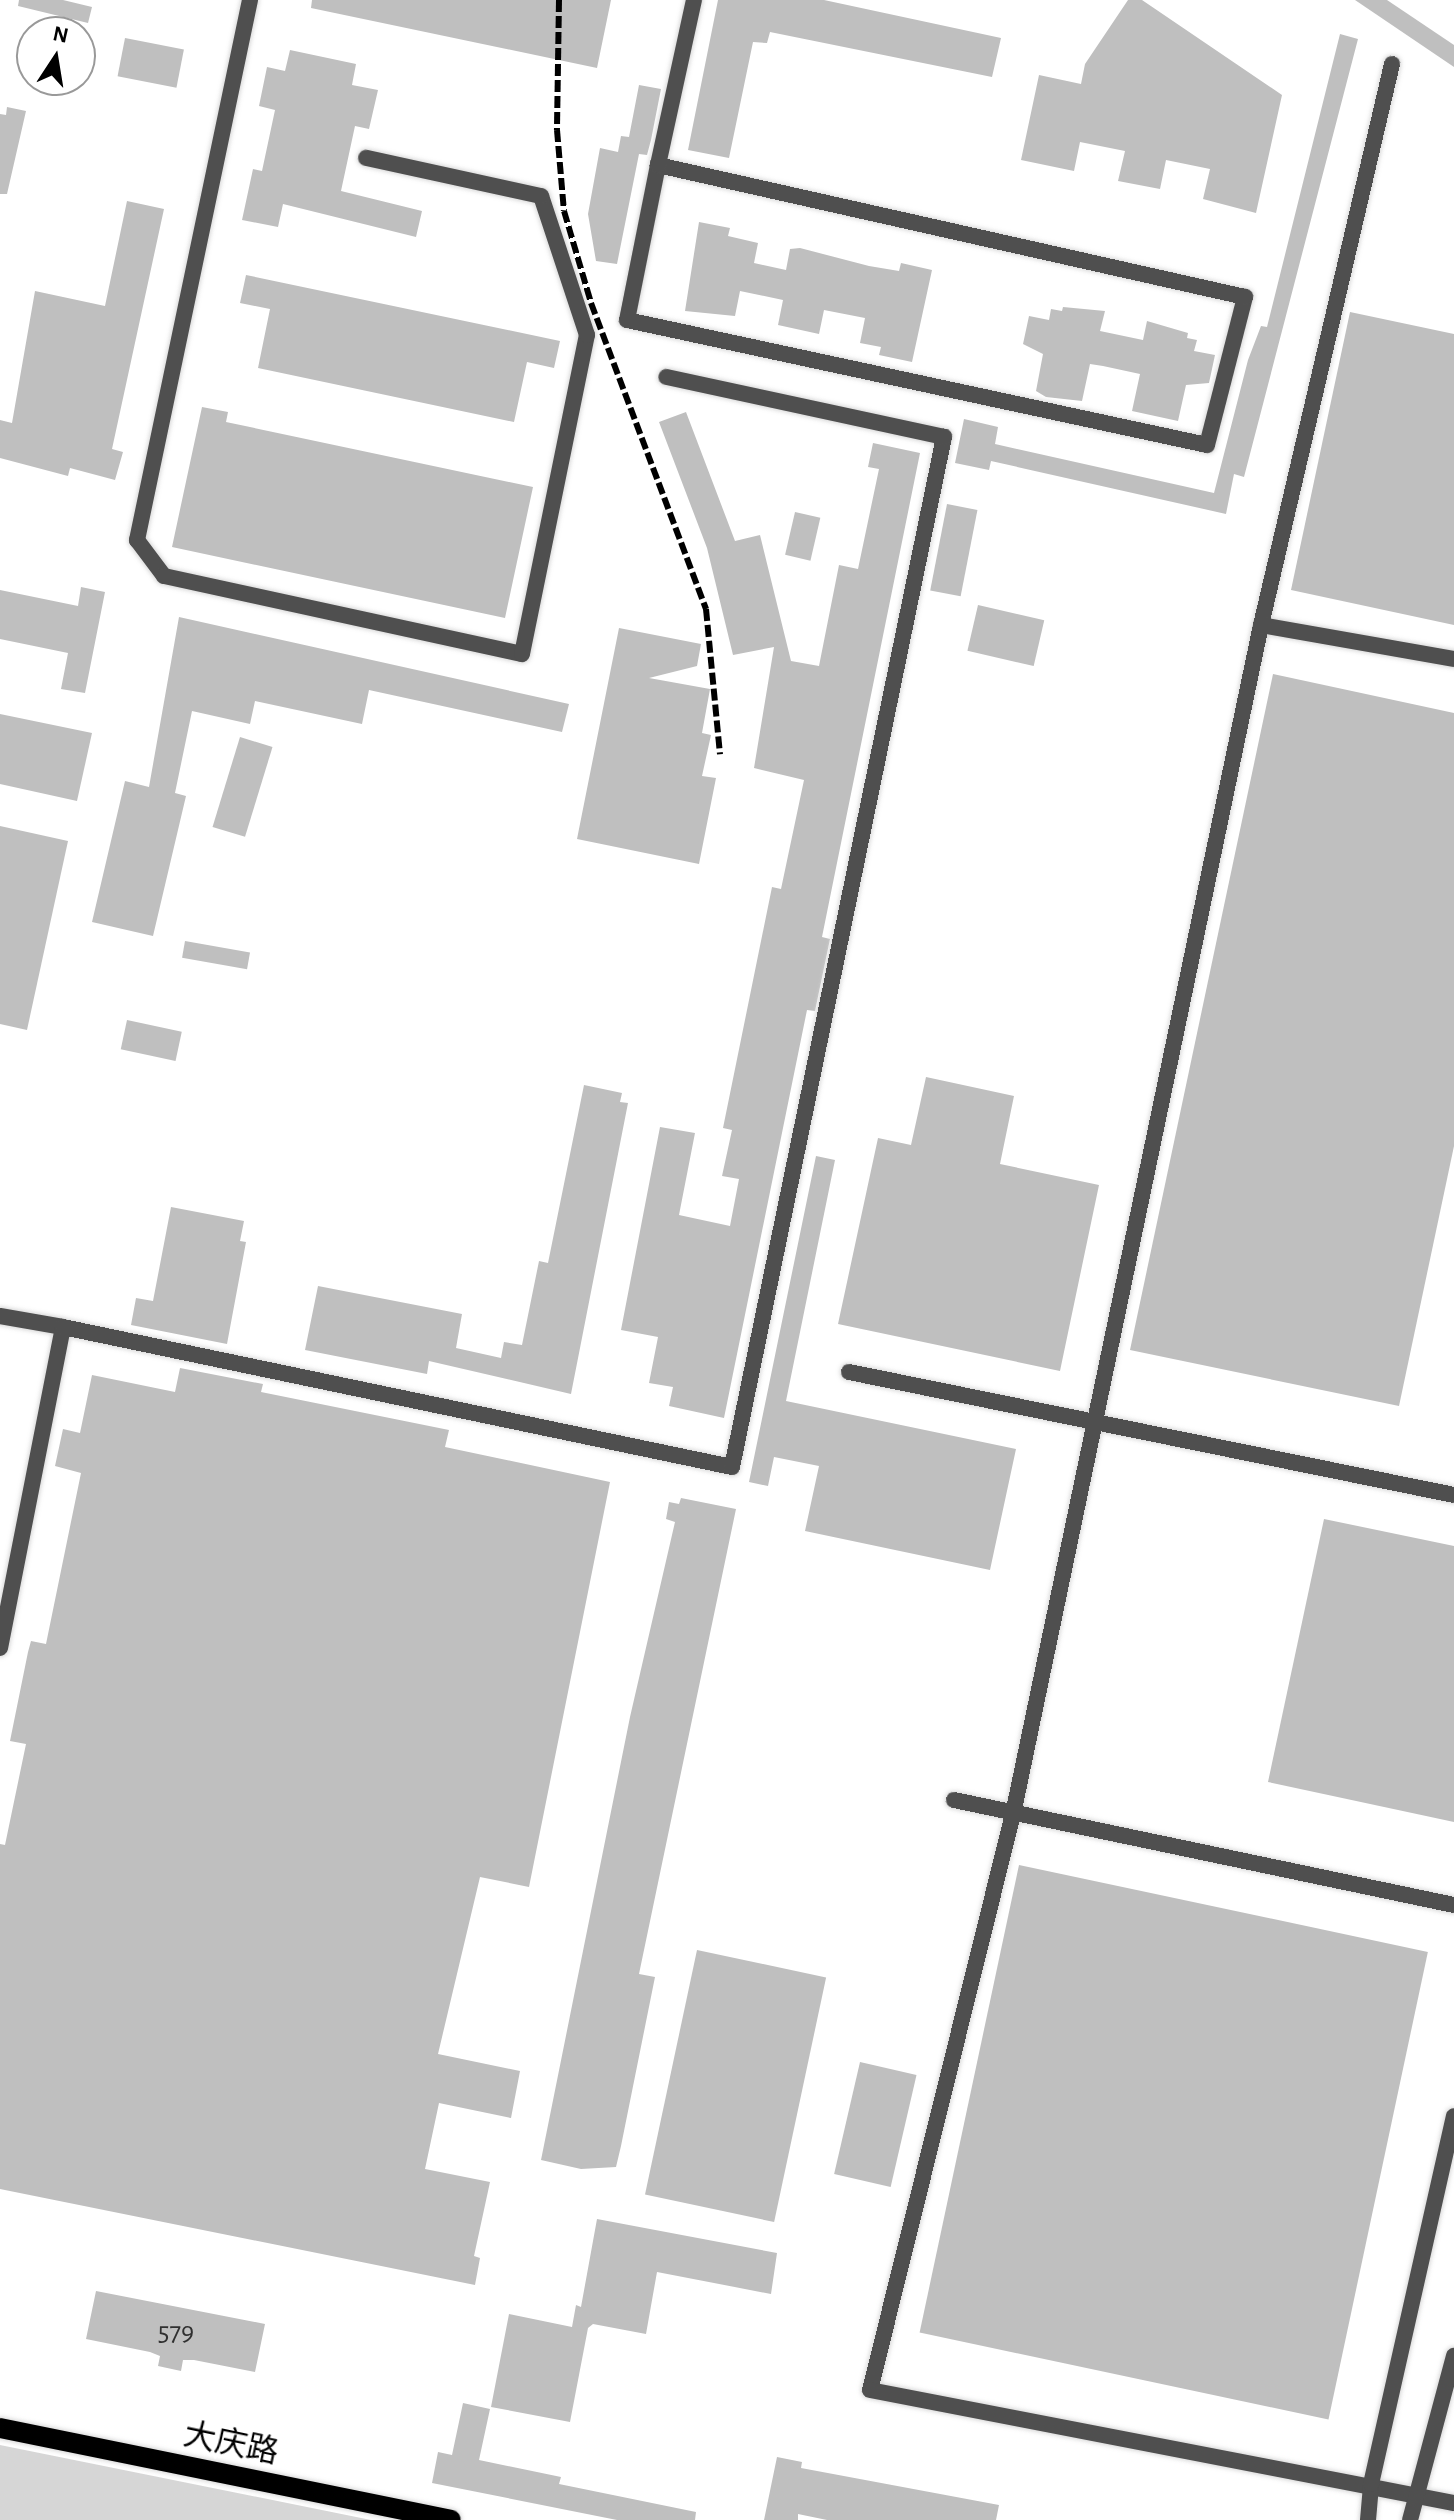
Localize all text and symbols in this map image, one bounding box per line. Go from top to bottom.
north arrow [16,16,96,96]
text: N [51,22,70,47]
house number: 579 [158,2315,194,2349]
street label: 大庆路 [180,2415,282,2473]

